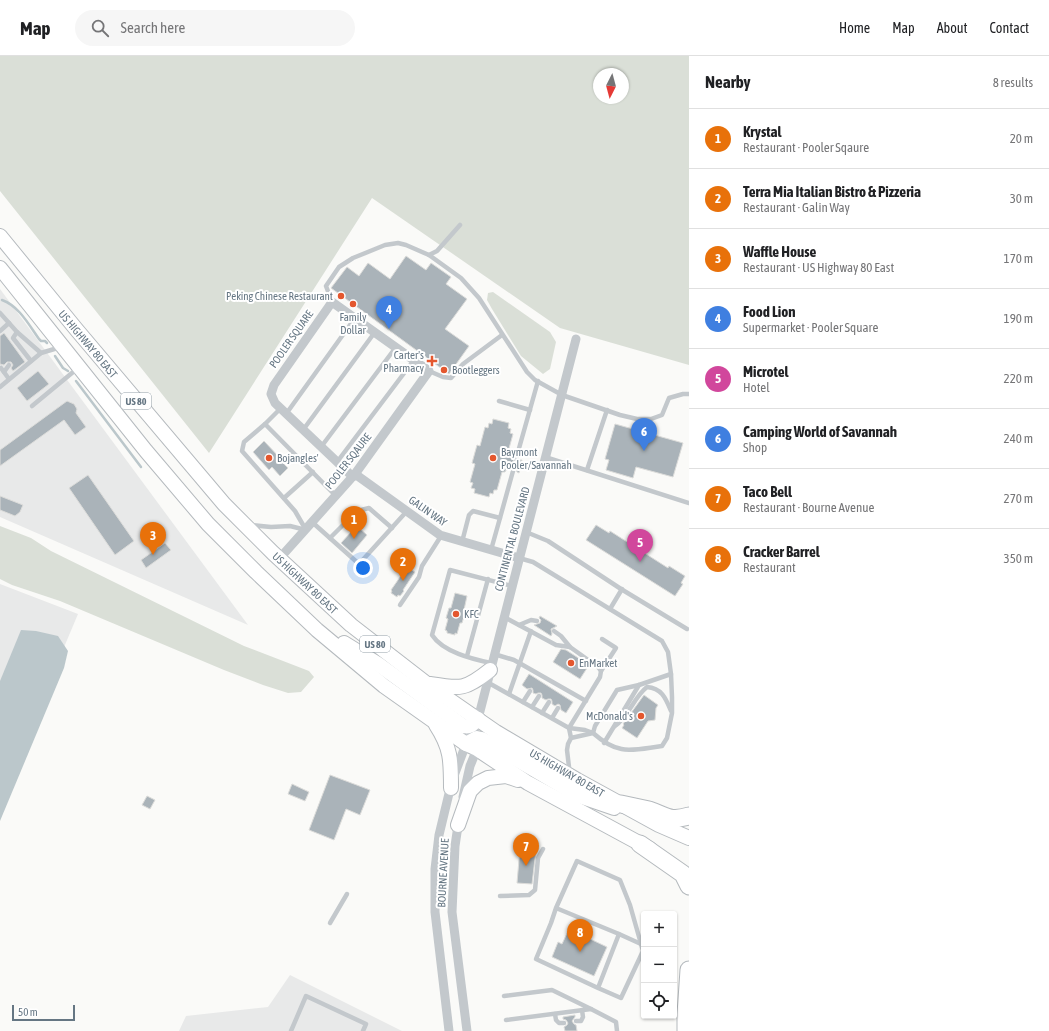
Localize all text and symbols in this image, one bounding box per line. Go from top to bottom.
search box [75,10,355,46]
text: Map [20,17,51,39]
icon: search [89,17,111,39]
text: Search here [121,19,185,36]
text: Home [839,20,870,36]
text: Map [892,20,915,36]
text: About [937,20,968,36]
text: Contact [990,20,1029,36]
north arrow [593,68,629,104]
text: Nearby [705,72,751,92]
text: 8 results [993,75,1033,90]
text: Krystal [743,123,782,140]
text: 1 [715,131,721,146]
text: 20 m [1010,131,1033,146]
text: Restaurant · Pooler Sqaure [743,140,869,155]
text: Terra Mia Italian Bistro & Pizzeria [743,183,921,200]
text: 2 [715,191,721,206]
text: 30 m [1010,191,1033,206]
text: Restaurant · Galin Way [743,200,850,215]
text: Waffle House [743,243,816,260]
text: 3 [715,251,721,266]
text: 170 m [1004,251,1033,266]
text: Restaurant · US Highway 80 East [743,260,894,275]
place label: Peking Chinese Restaurant [226,290,333,302]
marker: Peking Chinese Restaurant [336,291,346,301]
pin: 4 [376,296,402,329]
marker: Family Dollar [348,299,358,309]
text: Food Lion [743,303,796,320]
street label: US HIGHWAY 80 EAST [56,308,120,380]
street label: POOLER SQUARE [267,308,315,370]
place label: Family Dollar [339,311,367,336]
text: 4 [715,311,721,326]
text: 190 m [1004,311,1033,326]
text: Supermarket · Pooler Square [743,320,878,335]
place label: Carter's Pharmacy [383,349,424,374]
marker: Carter's Pharmacy [427,356,437,366]
text: Microtel [743,363,788,380]
place label: Bootleggers [452,364,500,376]
marker: Bootleggers [439,365,449,375]
text: 5 [715,371,721,386]
text: 220 m [1004,371,1033,386]
text: Hotel [743,380,770,395]
road number: US 80 [121,393,151,409]
pin: 6 [631,418,657,451]
text: Camping World of Savannah [743,423,897,440]
street label: POOLER SQAURE [323,431,374,491]
text: 6 [715,431,721,446]
text: 240 m [1004,431,1033,446]
text: Shop [743,440,767,455]
place label: Baymont Pooler/Savannah [501,446,572,471]
place label: Bojangles' [277,452,319,464]
marker: Bojangles' [264,453,274,463]
marker: Baymont Pooler/Savannah [488,453,498,463]
text: Taco Bell [743,483,792,500]
street label: CONTINENTAL BOULEVARD [492,485,532,593]
text: 7 [715,491,721,506]
text: 270 m [1004,491,1033,506]
street label: GALIN WAY [407,494,449,529]
text: Restaurant · Bourne Avenue [743,500,874,515]
pin: 1 [341,506,367,539]
pin: 3 [140,522,166,555]
pin: 5 [627,529,653,562]
text: Cracker Barrel [743,543,820,560]
pin: 2 [390,548,416,581]
street label: US HIGHWAY 80 EAST [270,550,340,616]
text: 8 [715,551,721,566]
text: 350 m [1004,551,1033,566]
your location [353,558,373,578]
text: Restaurant [743,560,796,575]
place label: KFC [464,608,479,620]
marker: KFC [451,609,461,619]
road number: US 80 [360,636,390,652]
place label: EnMarket [579,657,618,669]
marker: EnMarket [566,658,576,668]
place label: McDonald's [586,710,633,722]
marker: McDonald's [636,711,646,721]
street label: US HIGHWAY 80 EAST [527,747,607,799]
pin: 7 [513,833,539,866]
street label: BOURNE AVENUE [435,838,451,908]
map controls [641,911,677,1019]
button: + [641,911,677,947]
pin: 8 [567,919,593,952]
button: − [641,947,677,983]
button: locate [641,983,677,1019]
scale bar [12,1003,75,1022]
text: 50 m [18,1006,38,1018]

